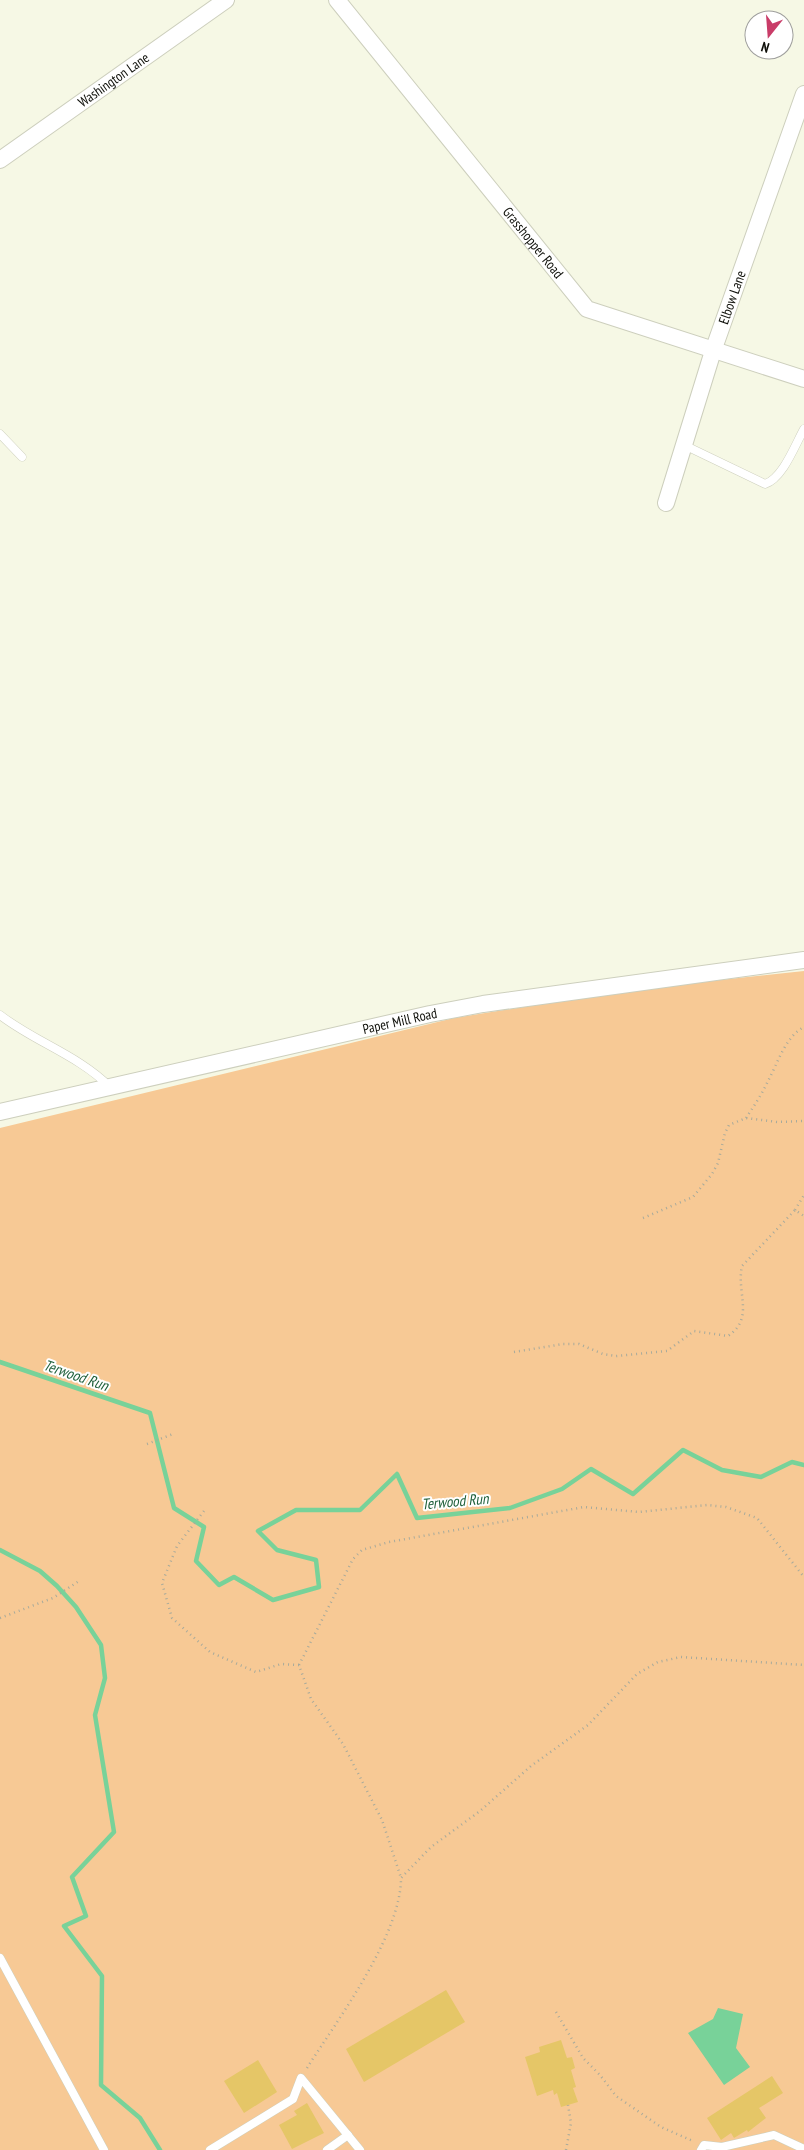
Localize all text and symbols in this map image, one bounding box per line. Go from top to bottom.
north arrow [744,10,794,60]
text: N [759,38,771,57]
street label: Washington Lane [74,48,153,111]
street label: Grasshopper Road [499,203,568,282]
street label: Elbow Lane [714,268,750,327]
street label: Paper Mill Road [361,1004,438,1038]
water label: Terwood Run [41,1355,112,1395]
water label: Terwood Run [421,1488,491,1513]

